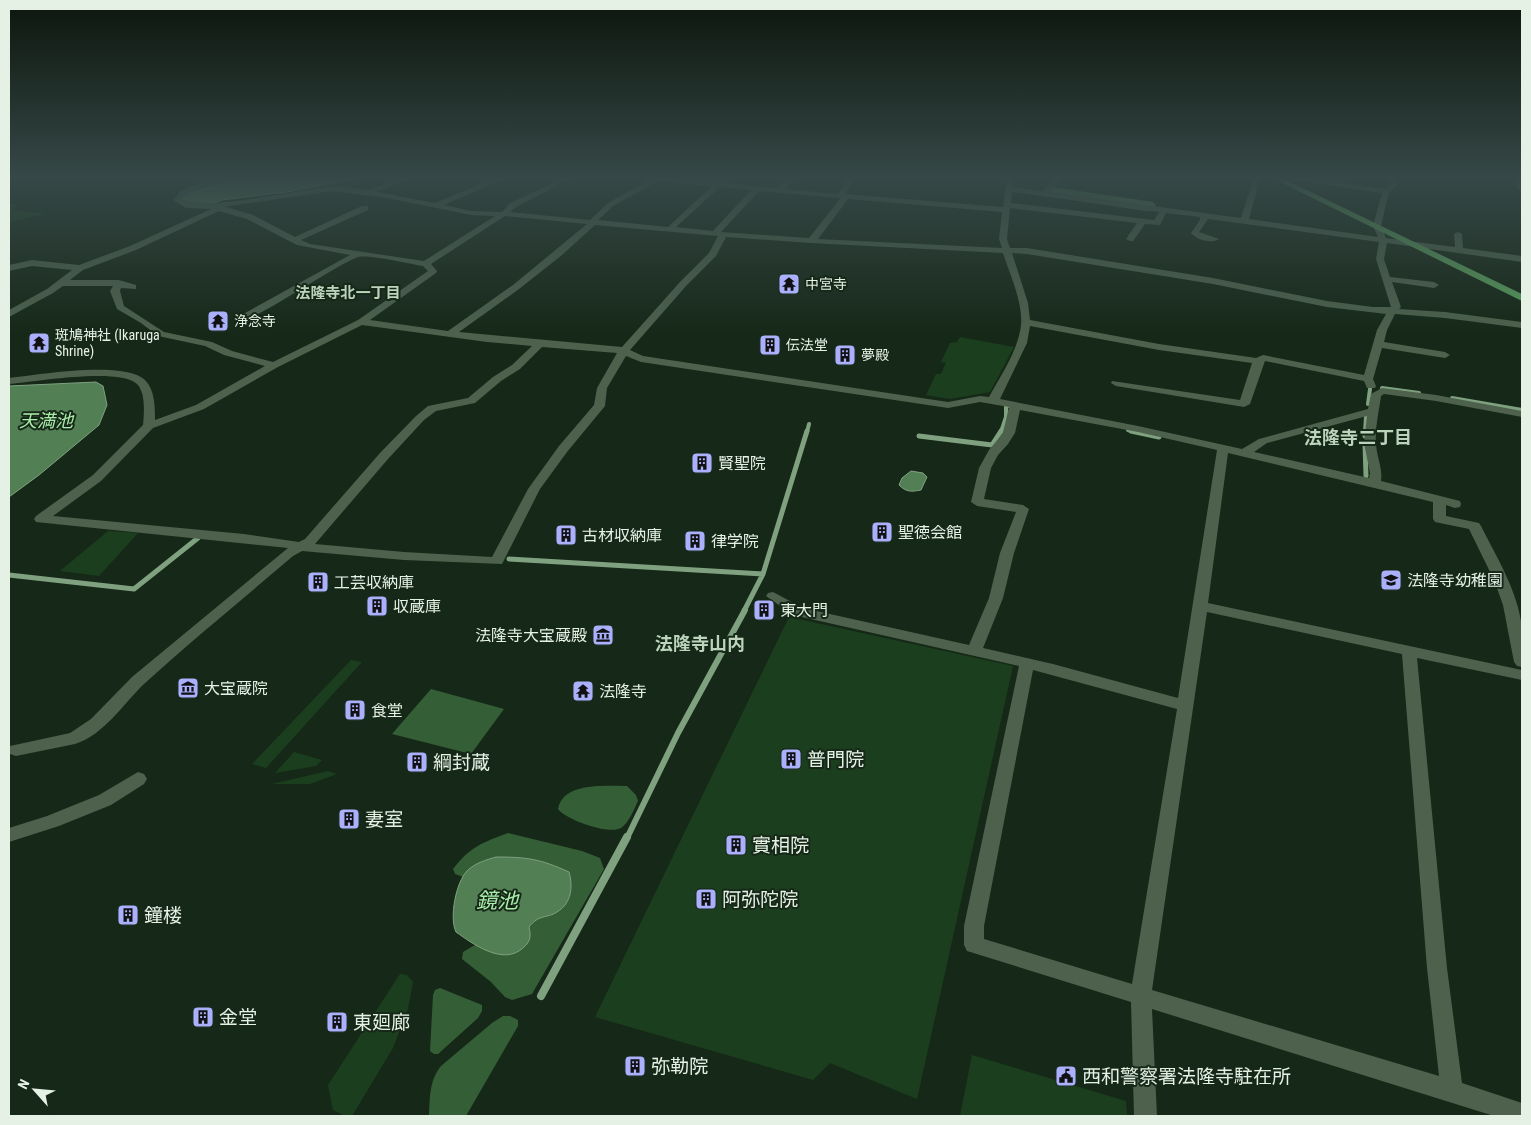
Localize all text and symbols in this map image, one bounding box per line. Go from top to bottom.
temple icon: 中宮寺 [777,272,801,296]
place label: 中宮寺 [805,276,847,292]
district label: 法隆寺北一丁目 [295,284,401,302]
temple icon: 浄念寺 [206,309,230,333]
place label: 浄念寺 [234,313,276,329]
place label: 斑鳩神社 (Ikaruga Shrine) [55,327,160,360]
temple icon: 斑鳩神社 (Ikaruga Shrine) [27,331,51,355]
building icon: 伝法堂 [758,333,782,357]
place label: 伝法堂 [786,337,828,353]
building icon: 夢殿 [833,343,857,367]
place label: 夢殿 [861,347,889,363]
water label: 天満池 [19,410,75,431]
district label: 法隆寺二丁目 [1304,427,1412,448]
building icon: 賢聖院 [690,451,714,475]
place label: 賢聖院 [718,454,766,473]
building icon: 聖徳会館 [870,520,894,544]
building icon: 古材収納庫 [554,523,578,547]
place label: 聖徳会館 [898,523,962,542]
place label: 古材収納庫 [582,526,662,545]
building icon: 律学院 [683,529,707,553]
place label: 律学院 [711,532,759,551]
school or university icon: 法隆寺幼稚園 [1379,568,1403,592]
building icon: 工芸収納庫 [306,570,330,594]
place label: 法隆寺幼稚園 [1407,571,1503,590]
place label: 工芸収納庫 [334,573,414,592]
building icon: 収蔵庫 [365,594,389,618]
place label: 収蔵庫 [393,597,441,616]
building icon: 東大門 [752,598,776,622]
place label: 東大門 [780,601,828,620]
museum icon: 法隆寺大宝蔵殿 [591,623,615,647]
place label: 法隆寺大宝蔵殿 [475,626,587,645]
district label: 法隆寺山内 [655,633,745,654]
museum icon: 大宝蔵院 [176,676,200,700]
place label: 大宝蔵院 [204,679,268,698]
temple icon: 法隆寺 [571,679,595,703]
place label: 法隆寺 [599,682,647,701]
building icon: 食堂 [343,698,367,722]
place label: 食堂 [371,701,403,720]
building icon: 普門院 [779,747,803,771]
place label: 普門院 [807,748,864,771]
building icon: 綱封蔵 [405,750,429,774]
place label: 綱封蔵 [433,751,490,774]
building icon: 妻室 [337,807,361,831]
place label: 妻室 [365,808,403,831]
building icon: 實相院 [724,833,748,857]
place label: 實相院 [752,834,809,857]
building icon: 阿弥陀院 [694,887,718,911]
place label: 阿弥陀院 [722,888,798,911]
water label: 鏡池 [476,889,520,913]
building icon: 鐘楼 [116,903,140,927]
place label: 鐘楼 [144,904,182,927]
building icon: 金堂 [191,1005,215,1029]
place label: 金堂 [219,1006,257,1029]
building icon: 東廻廊 [325,1010,349,1034]
place label: 東廻廊 [353,1011,410,1034]
building icon: 弥勒院 [623,1054,647,1078]
place label: 弥勒院 [651,1055,708,1078]
public building icon: 西和警察署法隆寺駐在所 [1054,1064,1078,1088]
north arrow [10,1065,60,1115]
place label: 西和警察署法隆寺駐在所 [1082,1065,1291,1088]
text: N [14,1077,32,1092]

